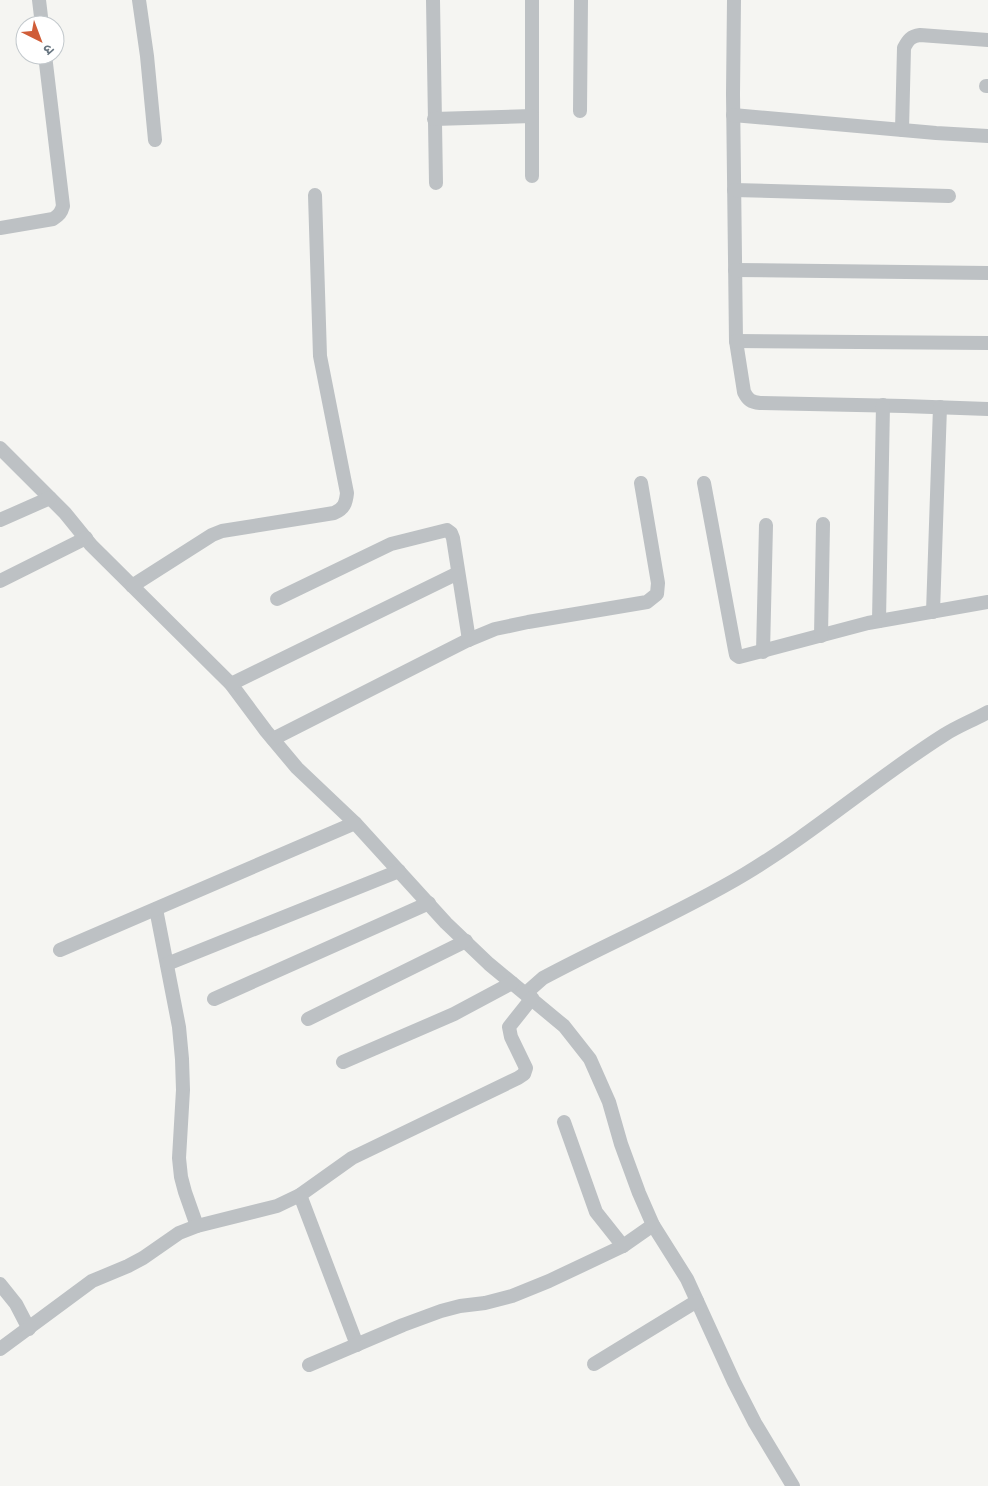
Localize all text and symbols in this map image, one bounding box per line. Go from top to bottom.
north arrow [15,15,65,65]
text: उ [39,40,57,59]

